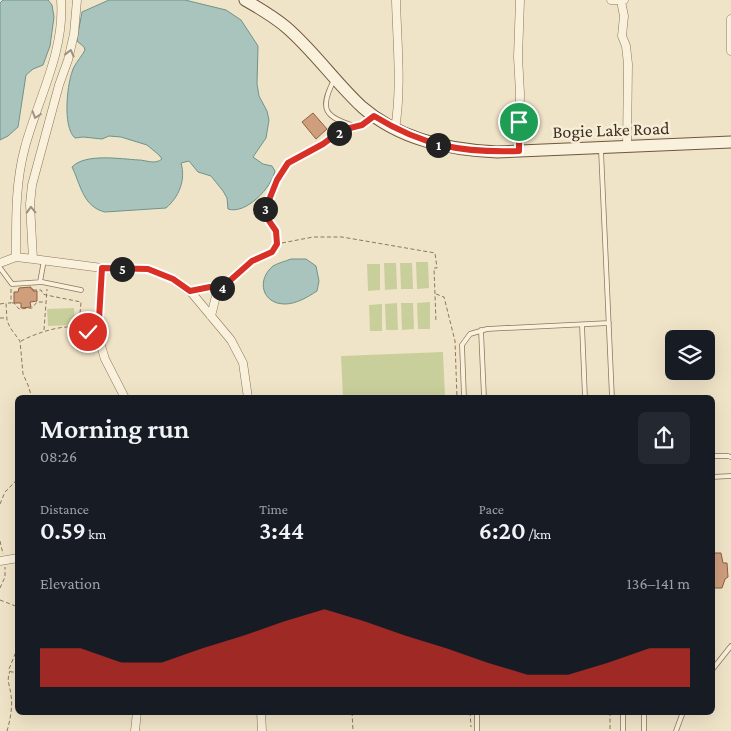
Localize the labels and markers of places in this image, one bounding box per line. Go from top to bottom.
pin [498,101,540,143]
pin: 2 [326,120,352,146]
pin: 1 [426,132,450,158]
pin: 3 [252,196,278,222]
pin: 5 [110,256,134,282]
pin: 4 [210,276,234,300]
pin [67,311,109,353]

